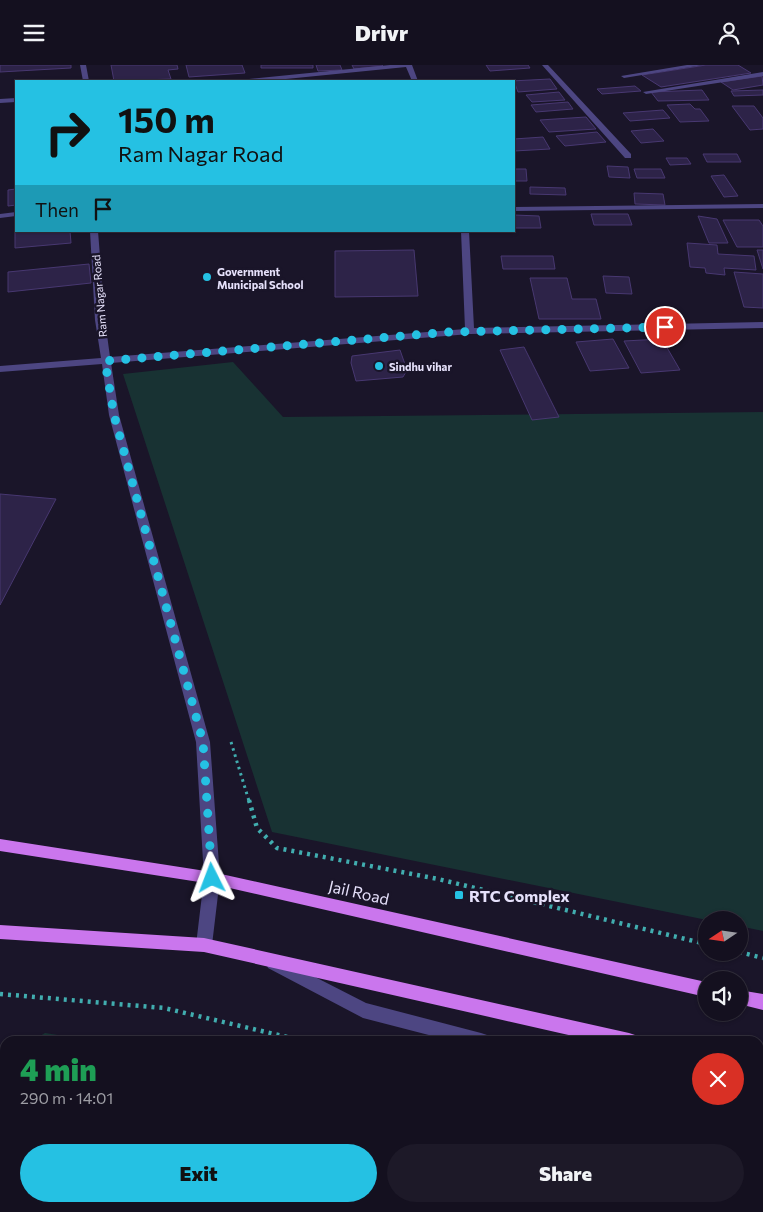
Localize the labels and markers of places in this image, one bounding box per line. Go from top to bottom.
place label: Government Municipal School [217,265,303,291]
marker: Government Municipal School [201,271,213,283]
pin [644,306,686,348]
marker: Sindhu vihar [373,360,385,372]
place label: Sindhu vihar [389,360,452,373]
place label: RTC Complex [469,886,570,905]
marker: RTC Complex [453,889,465,901]

